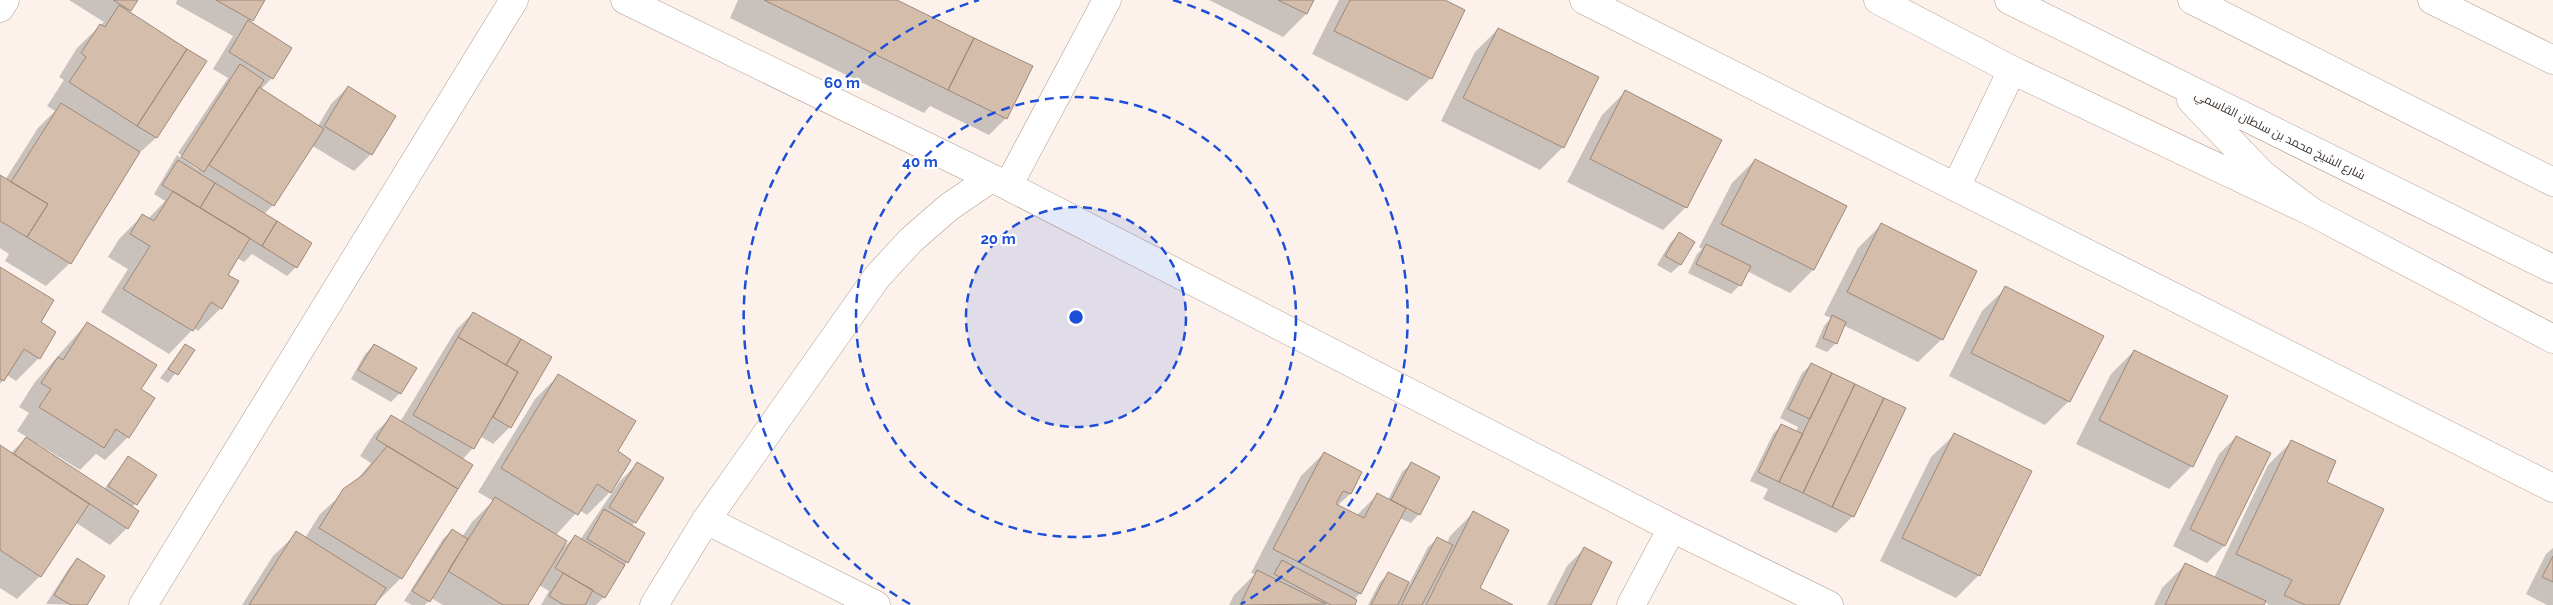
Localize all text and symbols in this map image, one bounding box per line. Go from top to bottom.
text: 60 m [824,74,860,92]
street label: شارع الشيخ محمد بن سلطان القاسمي [2191,87,2368,185]
text: 40 m [902,153,938,171]
text: 20 m [980,230,1016,248]
centre of rings [1067,308,1085,326]

